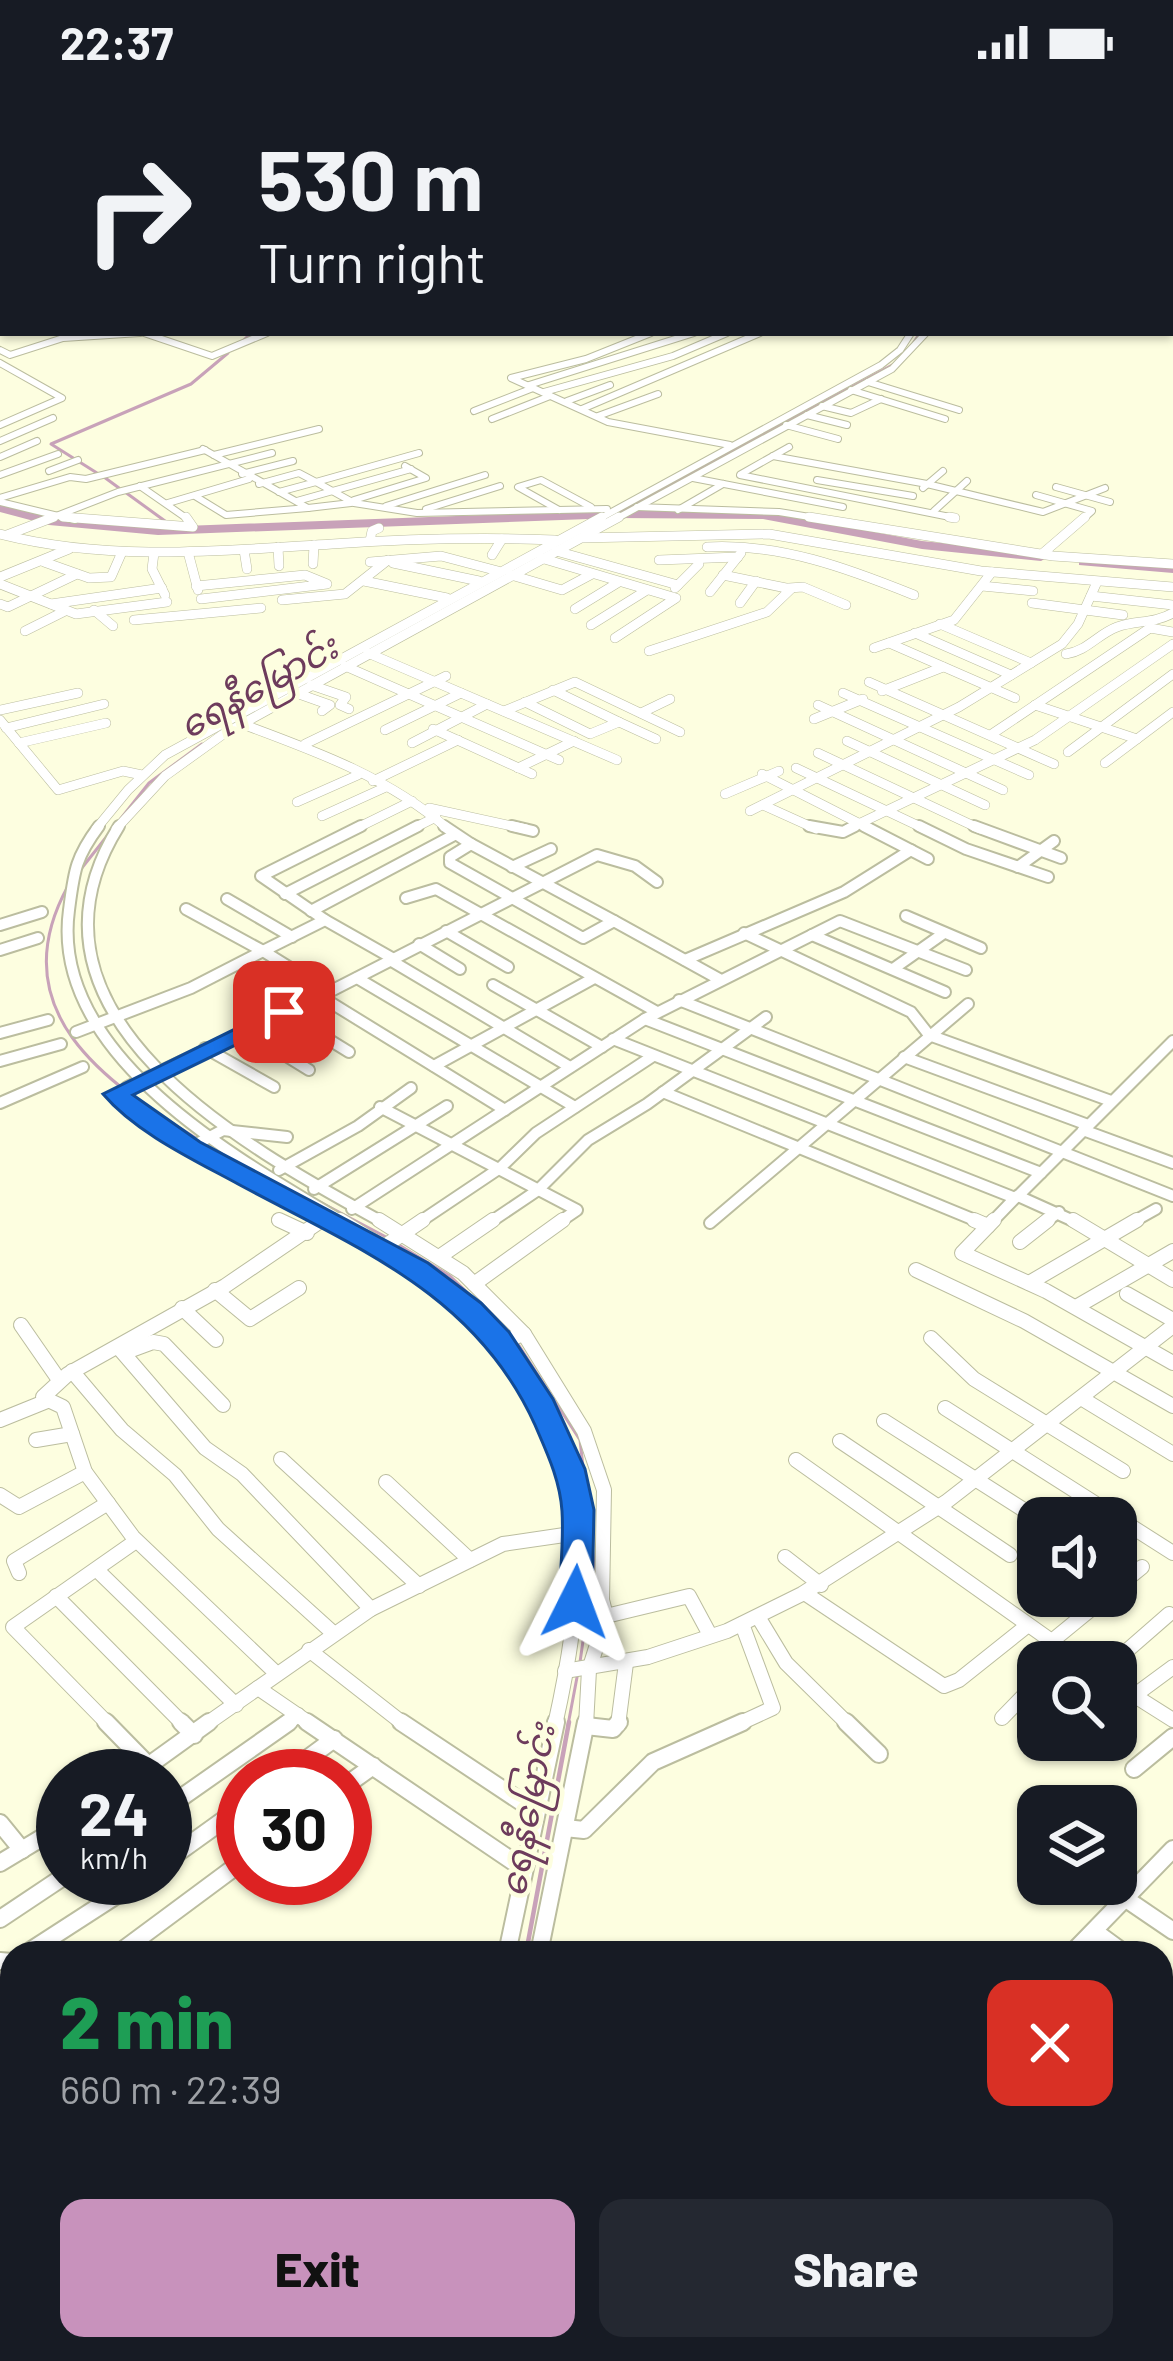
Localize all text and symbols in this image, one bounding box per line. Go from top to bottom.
text: 22:37 [60,15,173,69]
text: 530 m [258,127,483,228]
icon: right [60,132,216,288]
text: Turn right [258,229,486,294]
water label: ရေနီမြောင်း [170,621,351,755]
pin [233,961,335,1063]
icon: arrive [251,979,317,1045]
map controls [1017,1497,1137,1905]
button: sound [1017,1497,1137,1617]
position arrow [512,1539,638,1665]
button: search [1017,1641,1137,1761]
water label: ရေနီမြောင်း [488,1717,572,1901]
speed limit sign: 30 [216,1749,372,1905]
text: 24 [79,1776,149,1848]
button: layers [1017,1785,1137,1905]
text: km/h [80,1839,148,1875]
text: 2 min [60,1977,234,2063]
button: close [987,1980,1113,2106]
text: 660 m · 22:39 [60,2065,281,2112]
button: Exit [60,2199,575,2337]
button: Share [599,2199,1113,2337]

